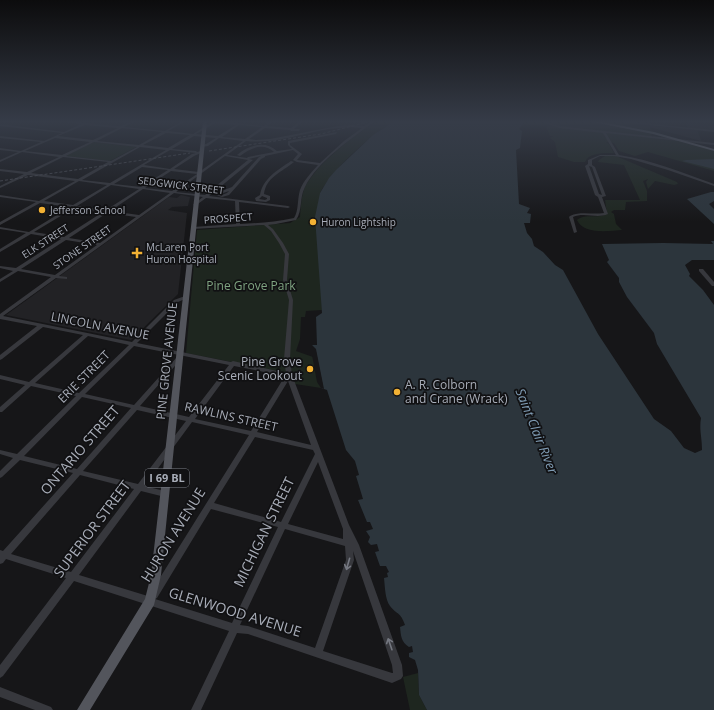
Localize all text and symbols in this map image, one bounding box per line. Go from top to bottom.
street label: SEDGWICK STREET [137,173,225,197]
place label: Jefferson School [49,203,125,217]
marker: Jefferson School [37,205,47,215]
street label: PROSPECT [203,209,253,227]
place label: Huron Lightship [321,215,396,229]
marker: Huron Lightship [308,217,318,227]
street label: ELK STREET [19,220,72,261]
street label: STONE STREET [50,221,114,272]
place label: McLaren Port Huron Hospital [146,240,217,266]
marker: McLaren Port Huron Hospital [131,247,143,259]
park label: Pine Grove Park [206,277,296,294]
street label: PINE GROVE AVENUE [152,302,181,420]
street label: LINCOLN AVENUE [49,308,151,343]
street label: ERIE STREET [54,346,114,407]
place label: Pine Grove Scenic Lookout [218,353,302,384]
marker: Pine Grove Scenic Lookout [305,364,315,374]
place label: A. R. Colborn and Crane (Wrack) [405,376,508,407]
water label: Saint Clair River [512,386,563,477]
marker: A. R. Colborn and Crane (Wrack) [392,387,402,397]
street label: RAWLINS STREET [183,398,280,436]
street label: ONTARIO STREET [36,401,124,498]
road number: I 69 BL [145,469,189,487]
street label: MICHIGAN STREET [229,473,299,590]
street label: SUPERIOR STREET [49,476,135,581]
street label: HURON AVENUE [136,484,209,585]
one-way arrow [344,557,351,570]
street label: GLENWOOD AVENUE [166,582,304,641]
one-way arrow [385,638,393,650]

